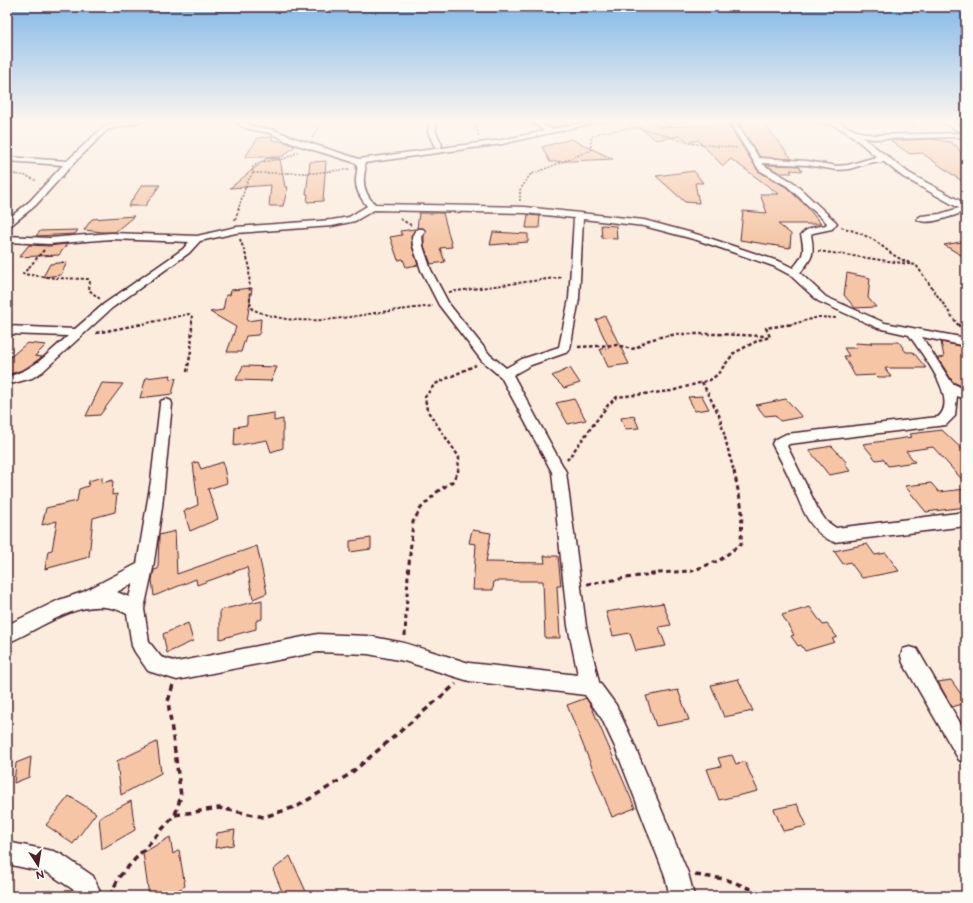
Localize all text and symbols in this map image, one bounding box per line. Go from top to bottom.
north arrow [18,845,58,885]
text: N [35,867,45,882]

